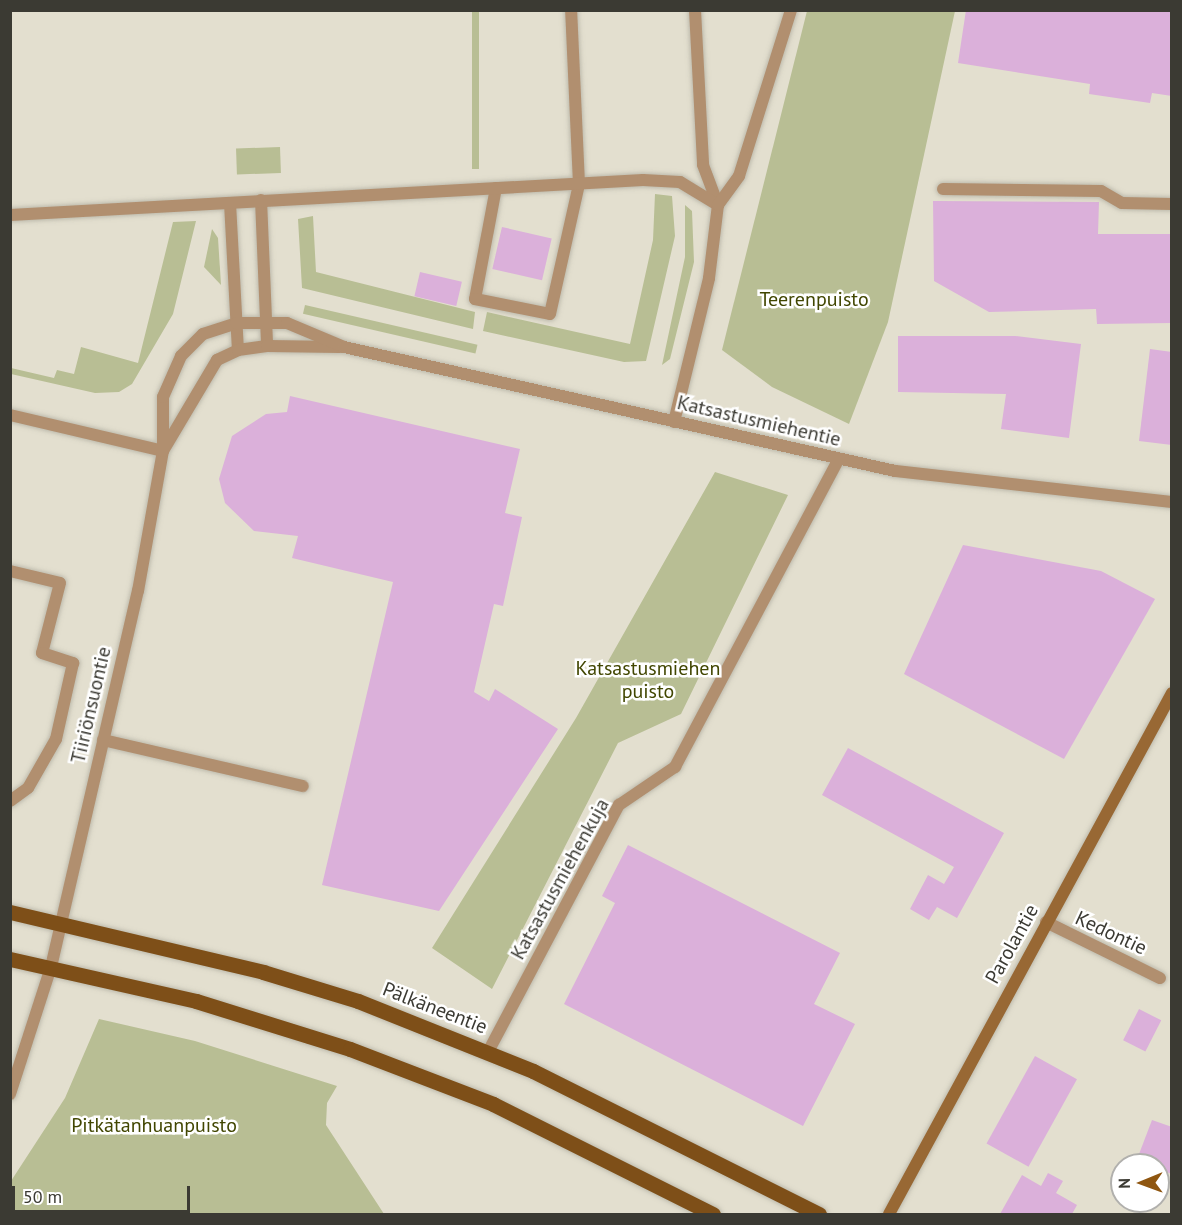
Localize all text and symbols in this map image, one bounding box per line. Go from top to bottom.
park label: Teerenpuisto [759,287,869,311]
street label: Katsastusmiehentie [675,391,843,451]
street label: Tiiriönsuontie [66,644,116,766]
park label: Katsastusmiehen puisto [576,657,720,704]
street label: Katsastusmiehenkuja [506,794,614,964]
street label: Parolantie [980,900,1044,988]
street label: Kedontie [1071,906,1151,960]
street label: Pälkäneentie [379,977,491,1039]
park label: Pitkätanhuanpuisto [71,1113,237,1137]
north arrow [1110,1153,1170,1213]
scale bar [15,1174,194,1212]
text: N [1114,1178,1134,1189]
text: 50 m [23,1185,62,1208]

